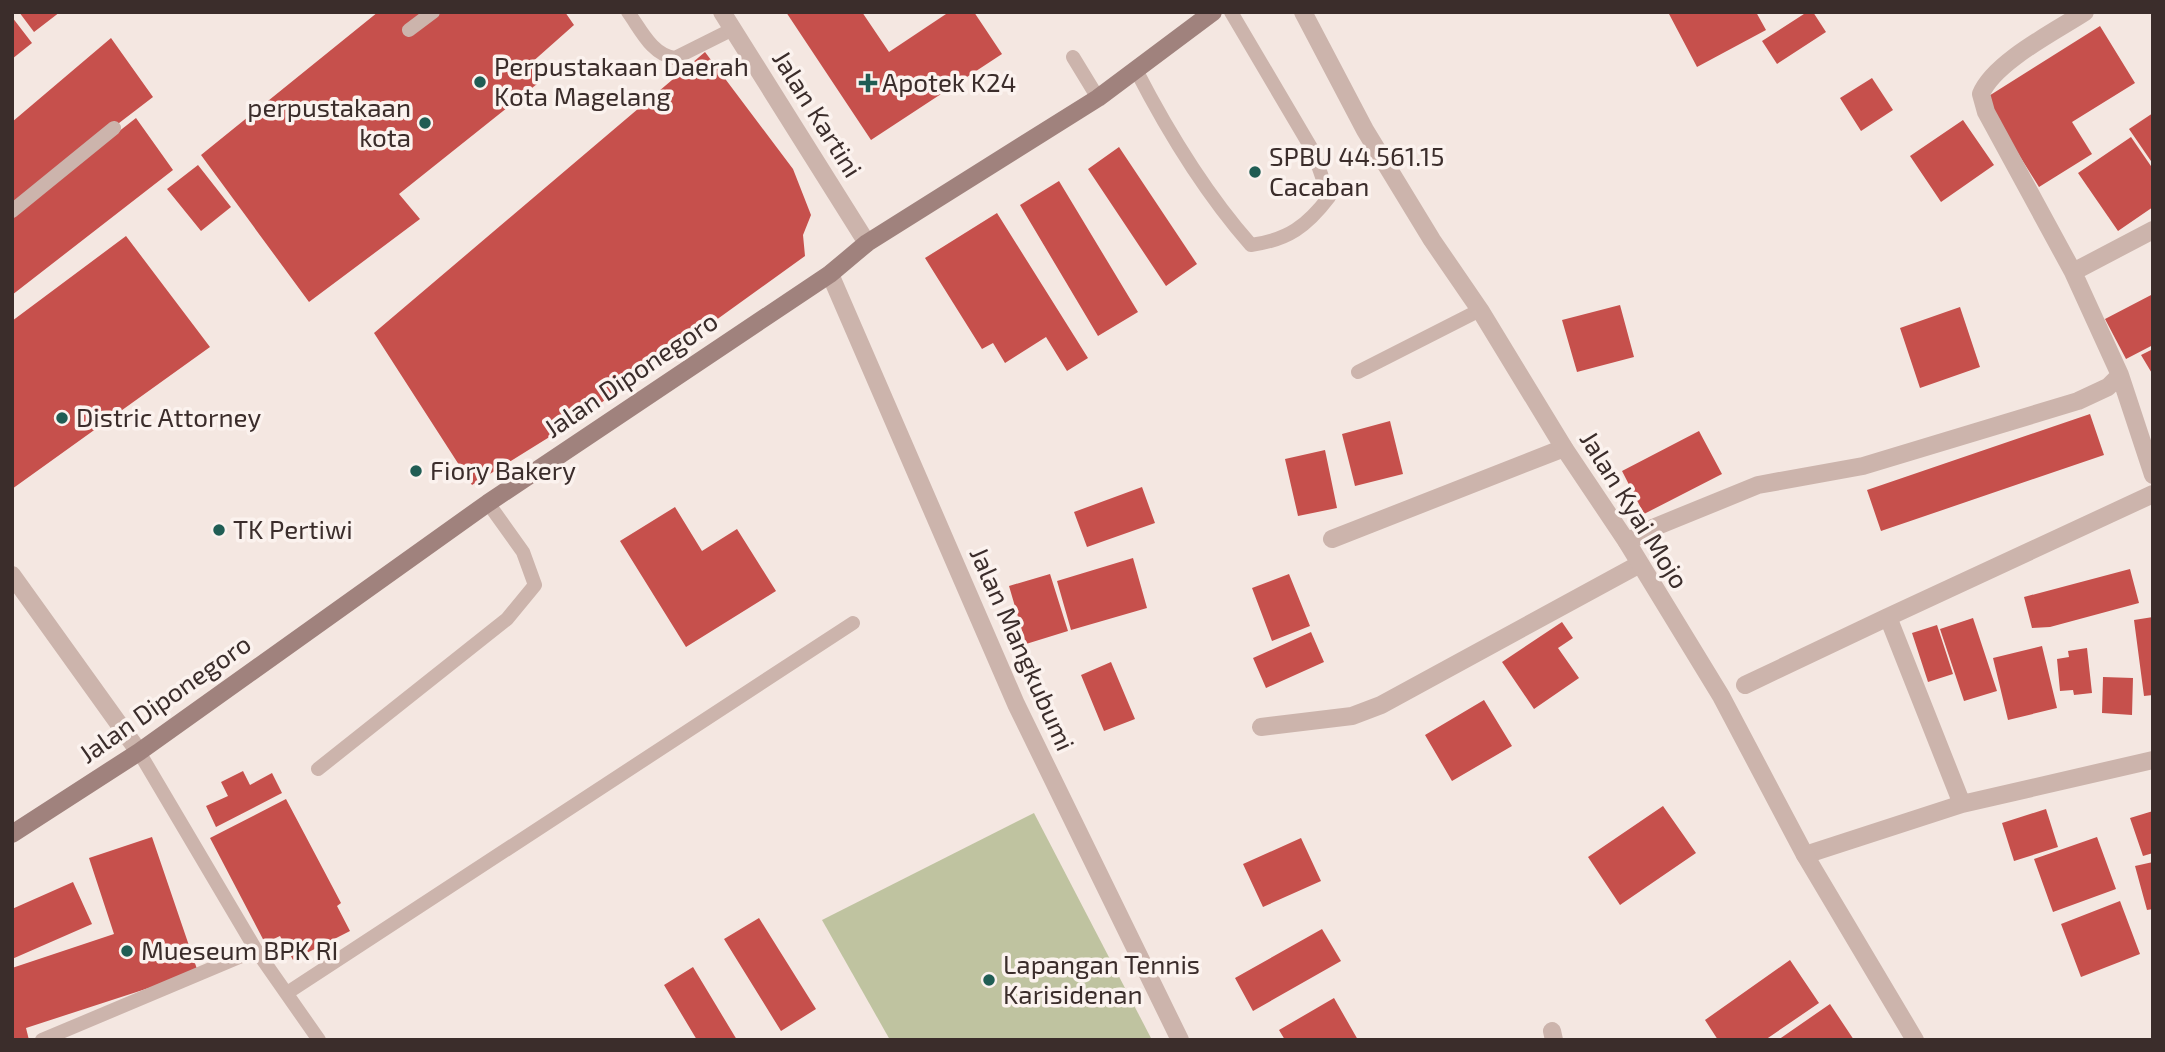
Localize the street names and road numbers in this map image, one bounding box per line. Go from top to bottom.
street label: Jalan Kartini [767,44,870,182]
street label: Jalan Diponegoro [537,304,723,443]
street label: Jalan Kyai Mojo [1575,425,1696,594]
street label: Jalan Mangkubumi [965,542,1082,755]
street label: Jalan Diponegoro [72,627,256,769]

